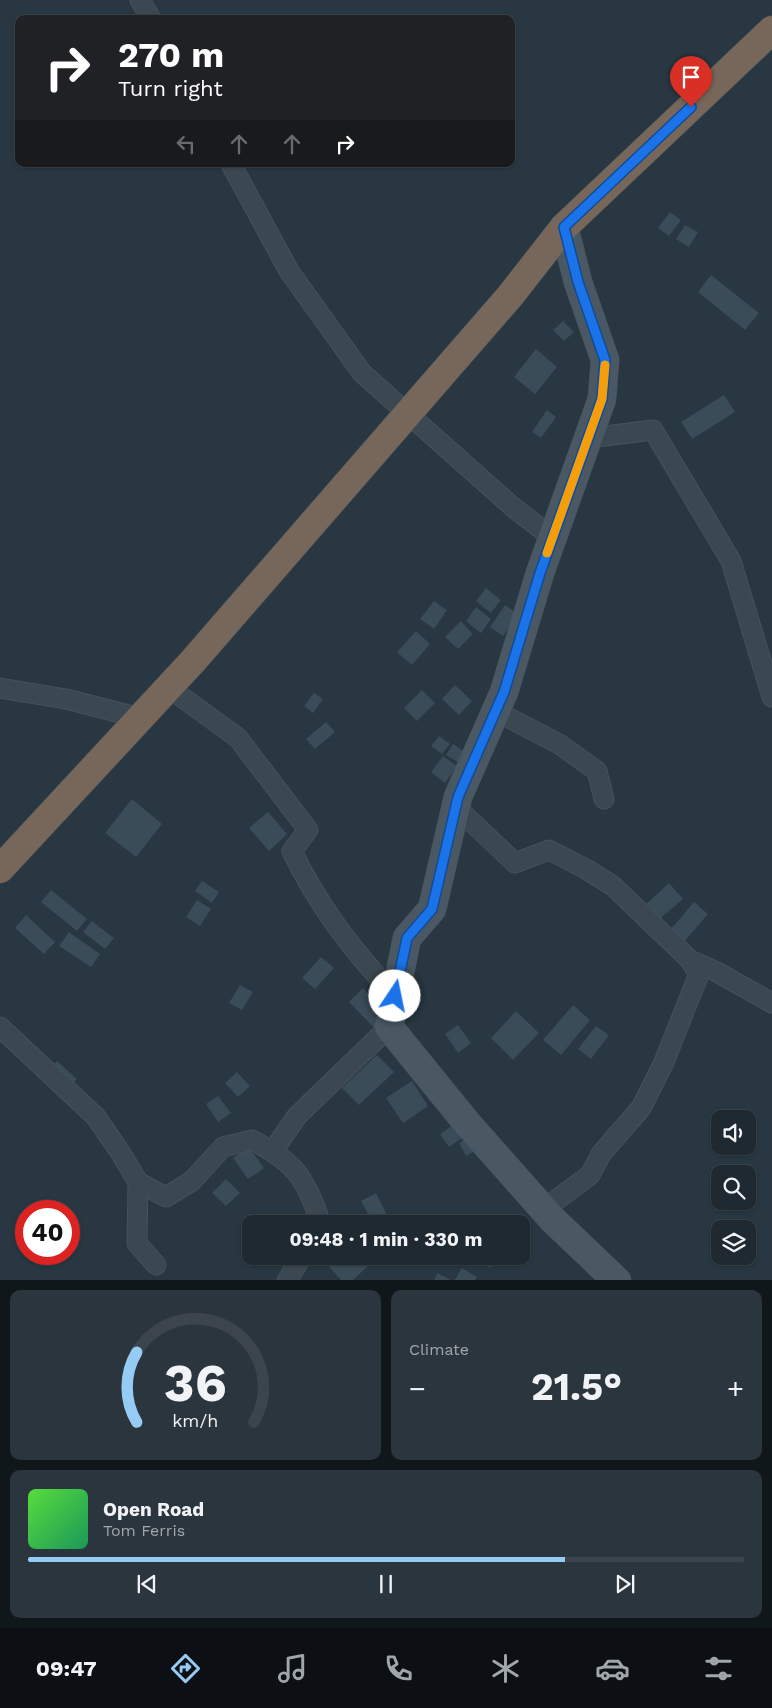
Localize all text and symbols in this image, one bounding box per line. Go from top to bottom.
text: 270 m [118,34,224,76]
icon: right [35,35,100,100]
pin [670,56,712,107]
icon: arrive [677,63,705,91]
text: Turn right [118,76,223,101]
icon: left [172,130,200,158]
icon: ahead [225,130,253,158]
icon: ahead [278,130,306,158]
icon: right [331,130,359,158]
position arrow [368,969,420,1021]
map controls [711,1110,756,1265]
button: sound [711,1110,756,1155]
button: search [711,1165,756,1210]
speed limit sign: 40 [15,1200,80,1265]
button: layers [711,1220,756,1265]
text: 09:48 · 1 min · 330 m [290,1228,482,1251]
text: Climate [409,1340,469,1359]
text: 36 [164,1353,227,1414]
text: 21.5° [531,1365,622,1409]
text: − [409,1372,426,1405]
text: + [727,1372,744,1405]
text: km/h [172,1410,219,1431]
text: Open Road [103,1498,204,1521]
text: Tom Ferris [103,1521,185,1540]
icon: previous [133,1570,161,1598]
icon: pause [372,1570,400,1598]
icon: next [611,1570,639,1598]
icon: directions [168,1651,203,1686]
icon: music [275,1651,310,1686]
icon: phone [381,1651,416,1686]
icon: climate [488,1651,523,1686]
icon: car [595,1651,630,1686]
icon: filters [701,1651,736,1686]
text: 09:47 [36,1656,97,1681]

